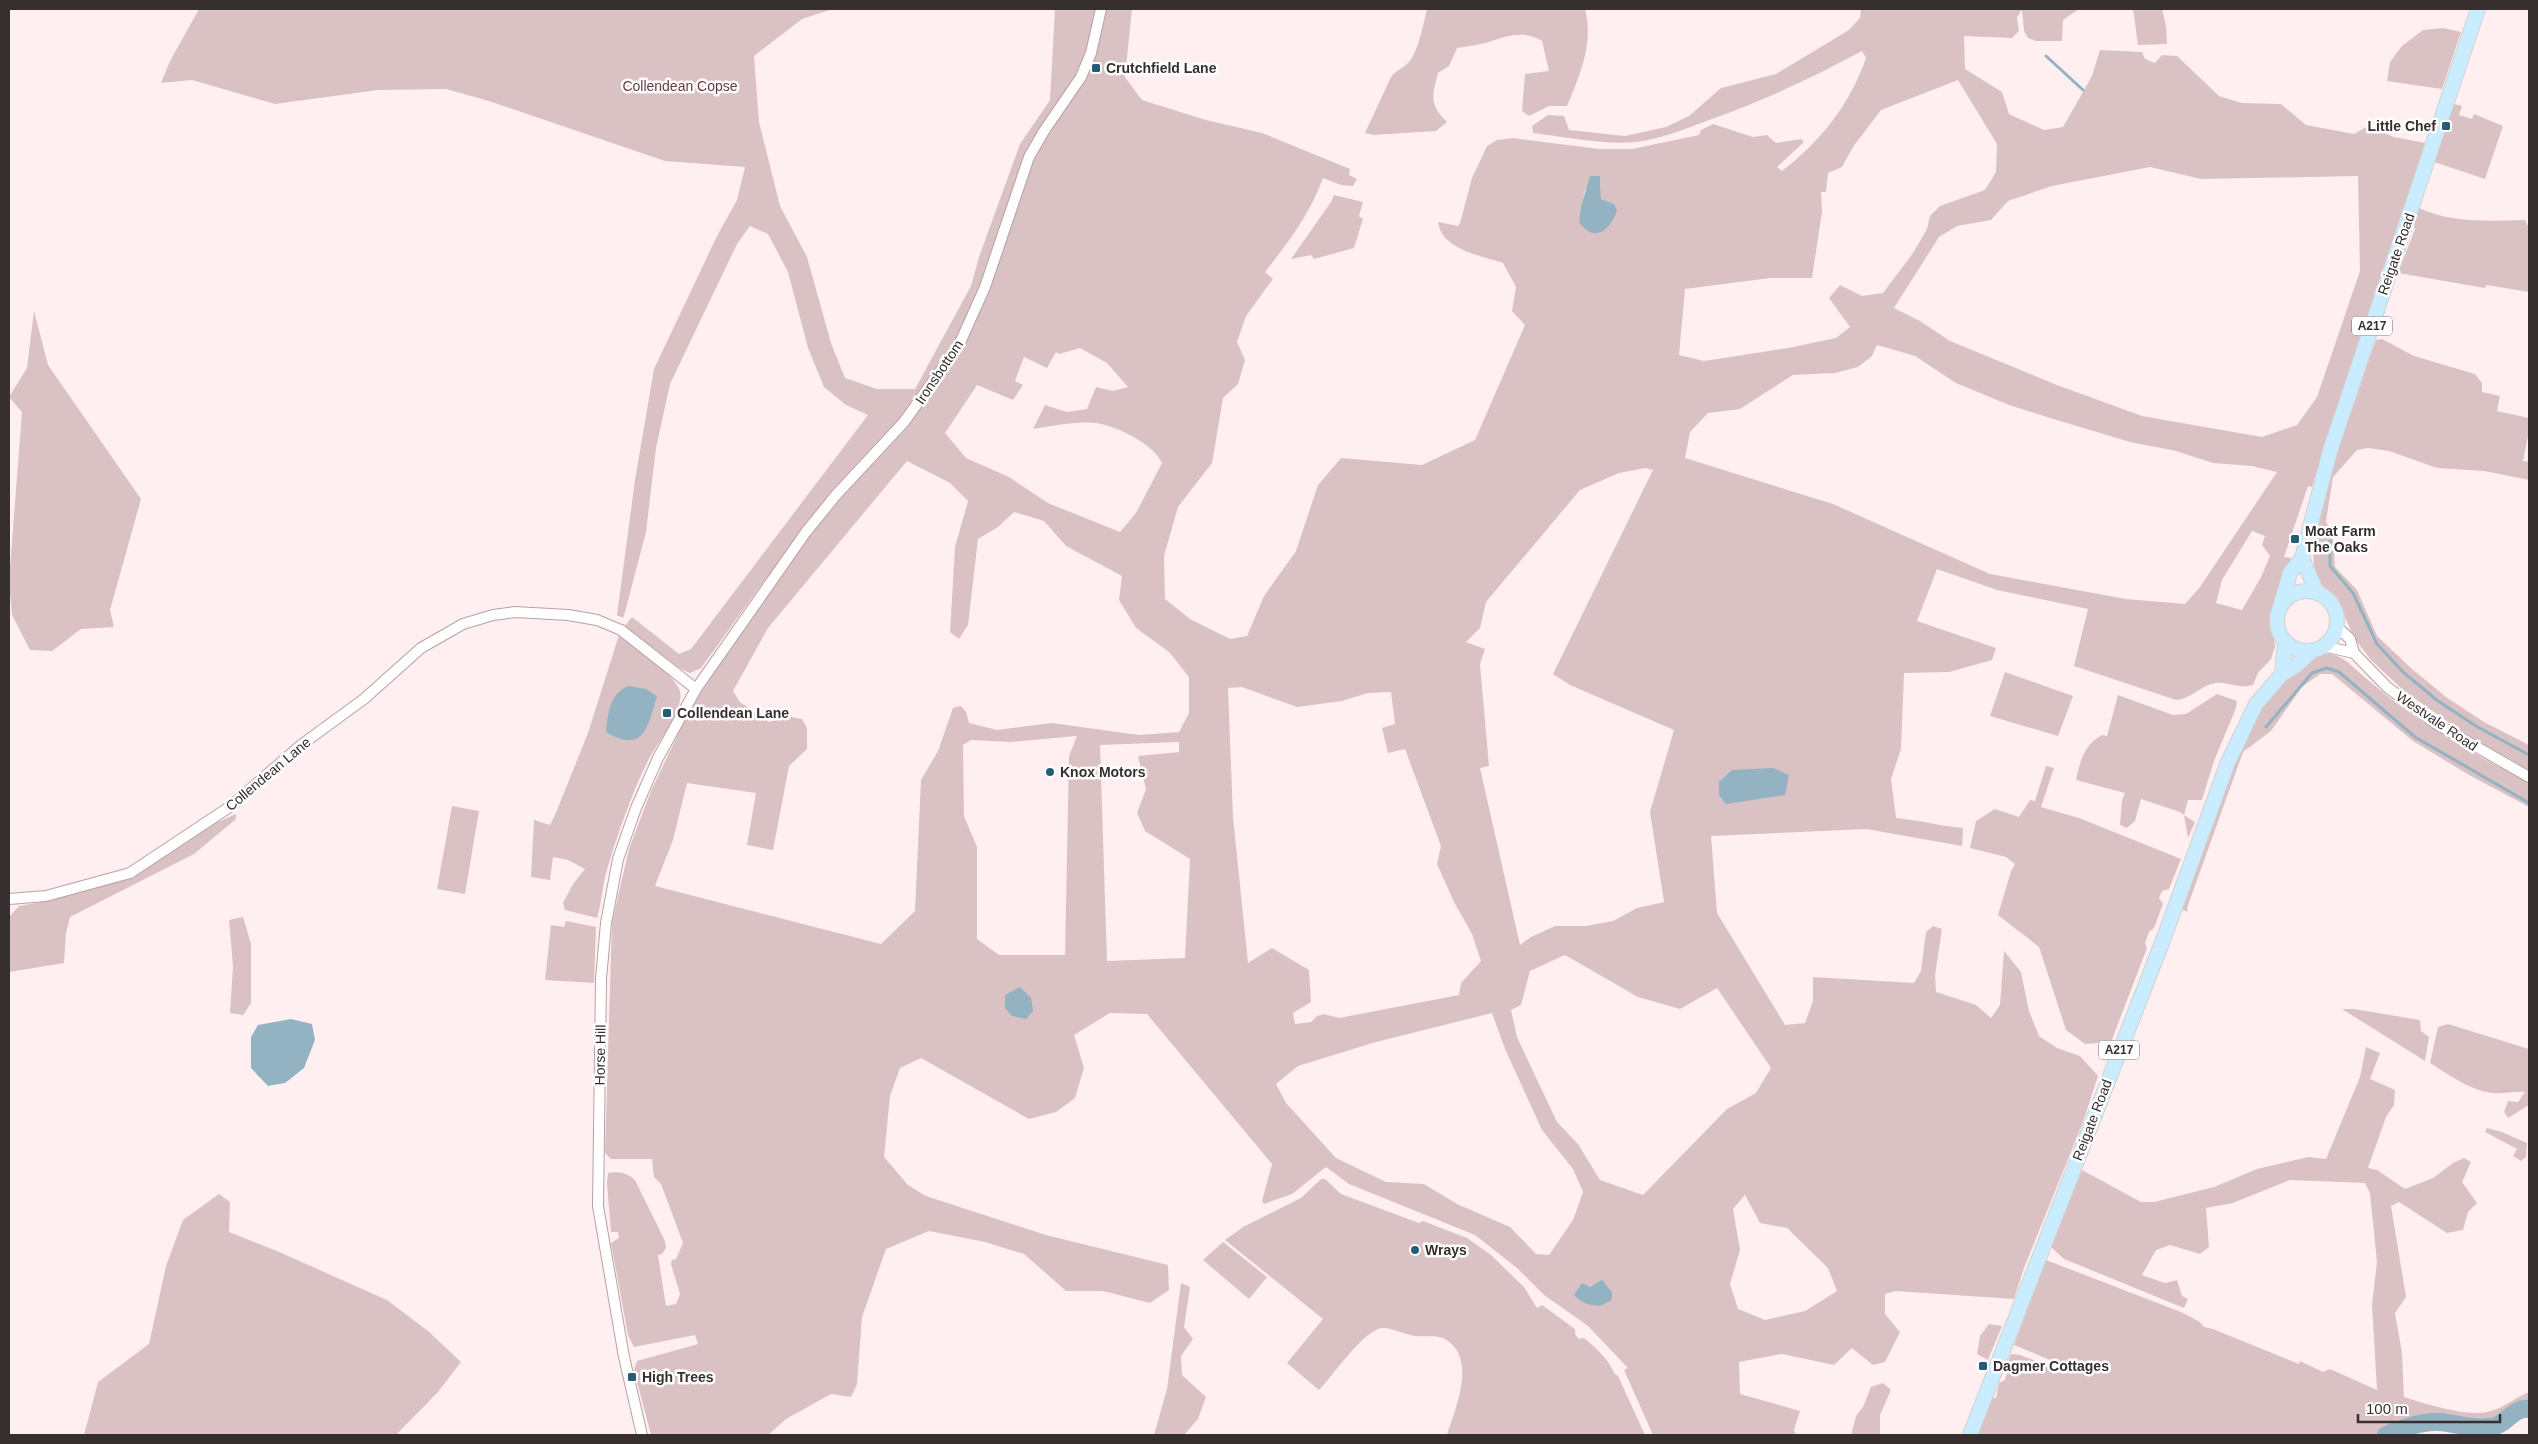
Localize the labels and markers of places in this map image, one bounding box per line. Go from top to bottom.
place label: Crutchfield Lane [1106,60,1217,76]
marker: Crutchfield Lane [1090,62,1102,74]
place label: Little Chef [2368,118,2436,134]
marker: Little Chef [2440,120,2452,132]
place label: Moat Farm The Oaks [2305,523,2376,555]
marker: Moat Farm The Oaks [2289,533,2301,545]
place label: Collendean Lane [677,705,789,721]
marker: Collendean Lane [661,707,673,719]
place label: Knox Motors [1060,764,1146,780]
marker: Knox Motors [1044,766,1056,778]
place label: Wrays [1425,1242,1467,1258]
marker: Wrays [1409,1244,1421,1256]
place label: Dagmer Cottages [1993,1358,2109,1374]
marker: Dagmer Cottages [1977,1360,1989,1372]
place label: High Trees [642,1369,714,1385]
marker: High Trees [626,1371,638,1383]

